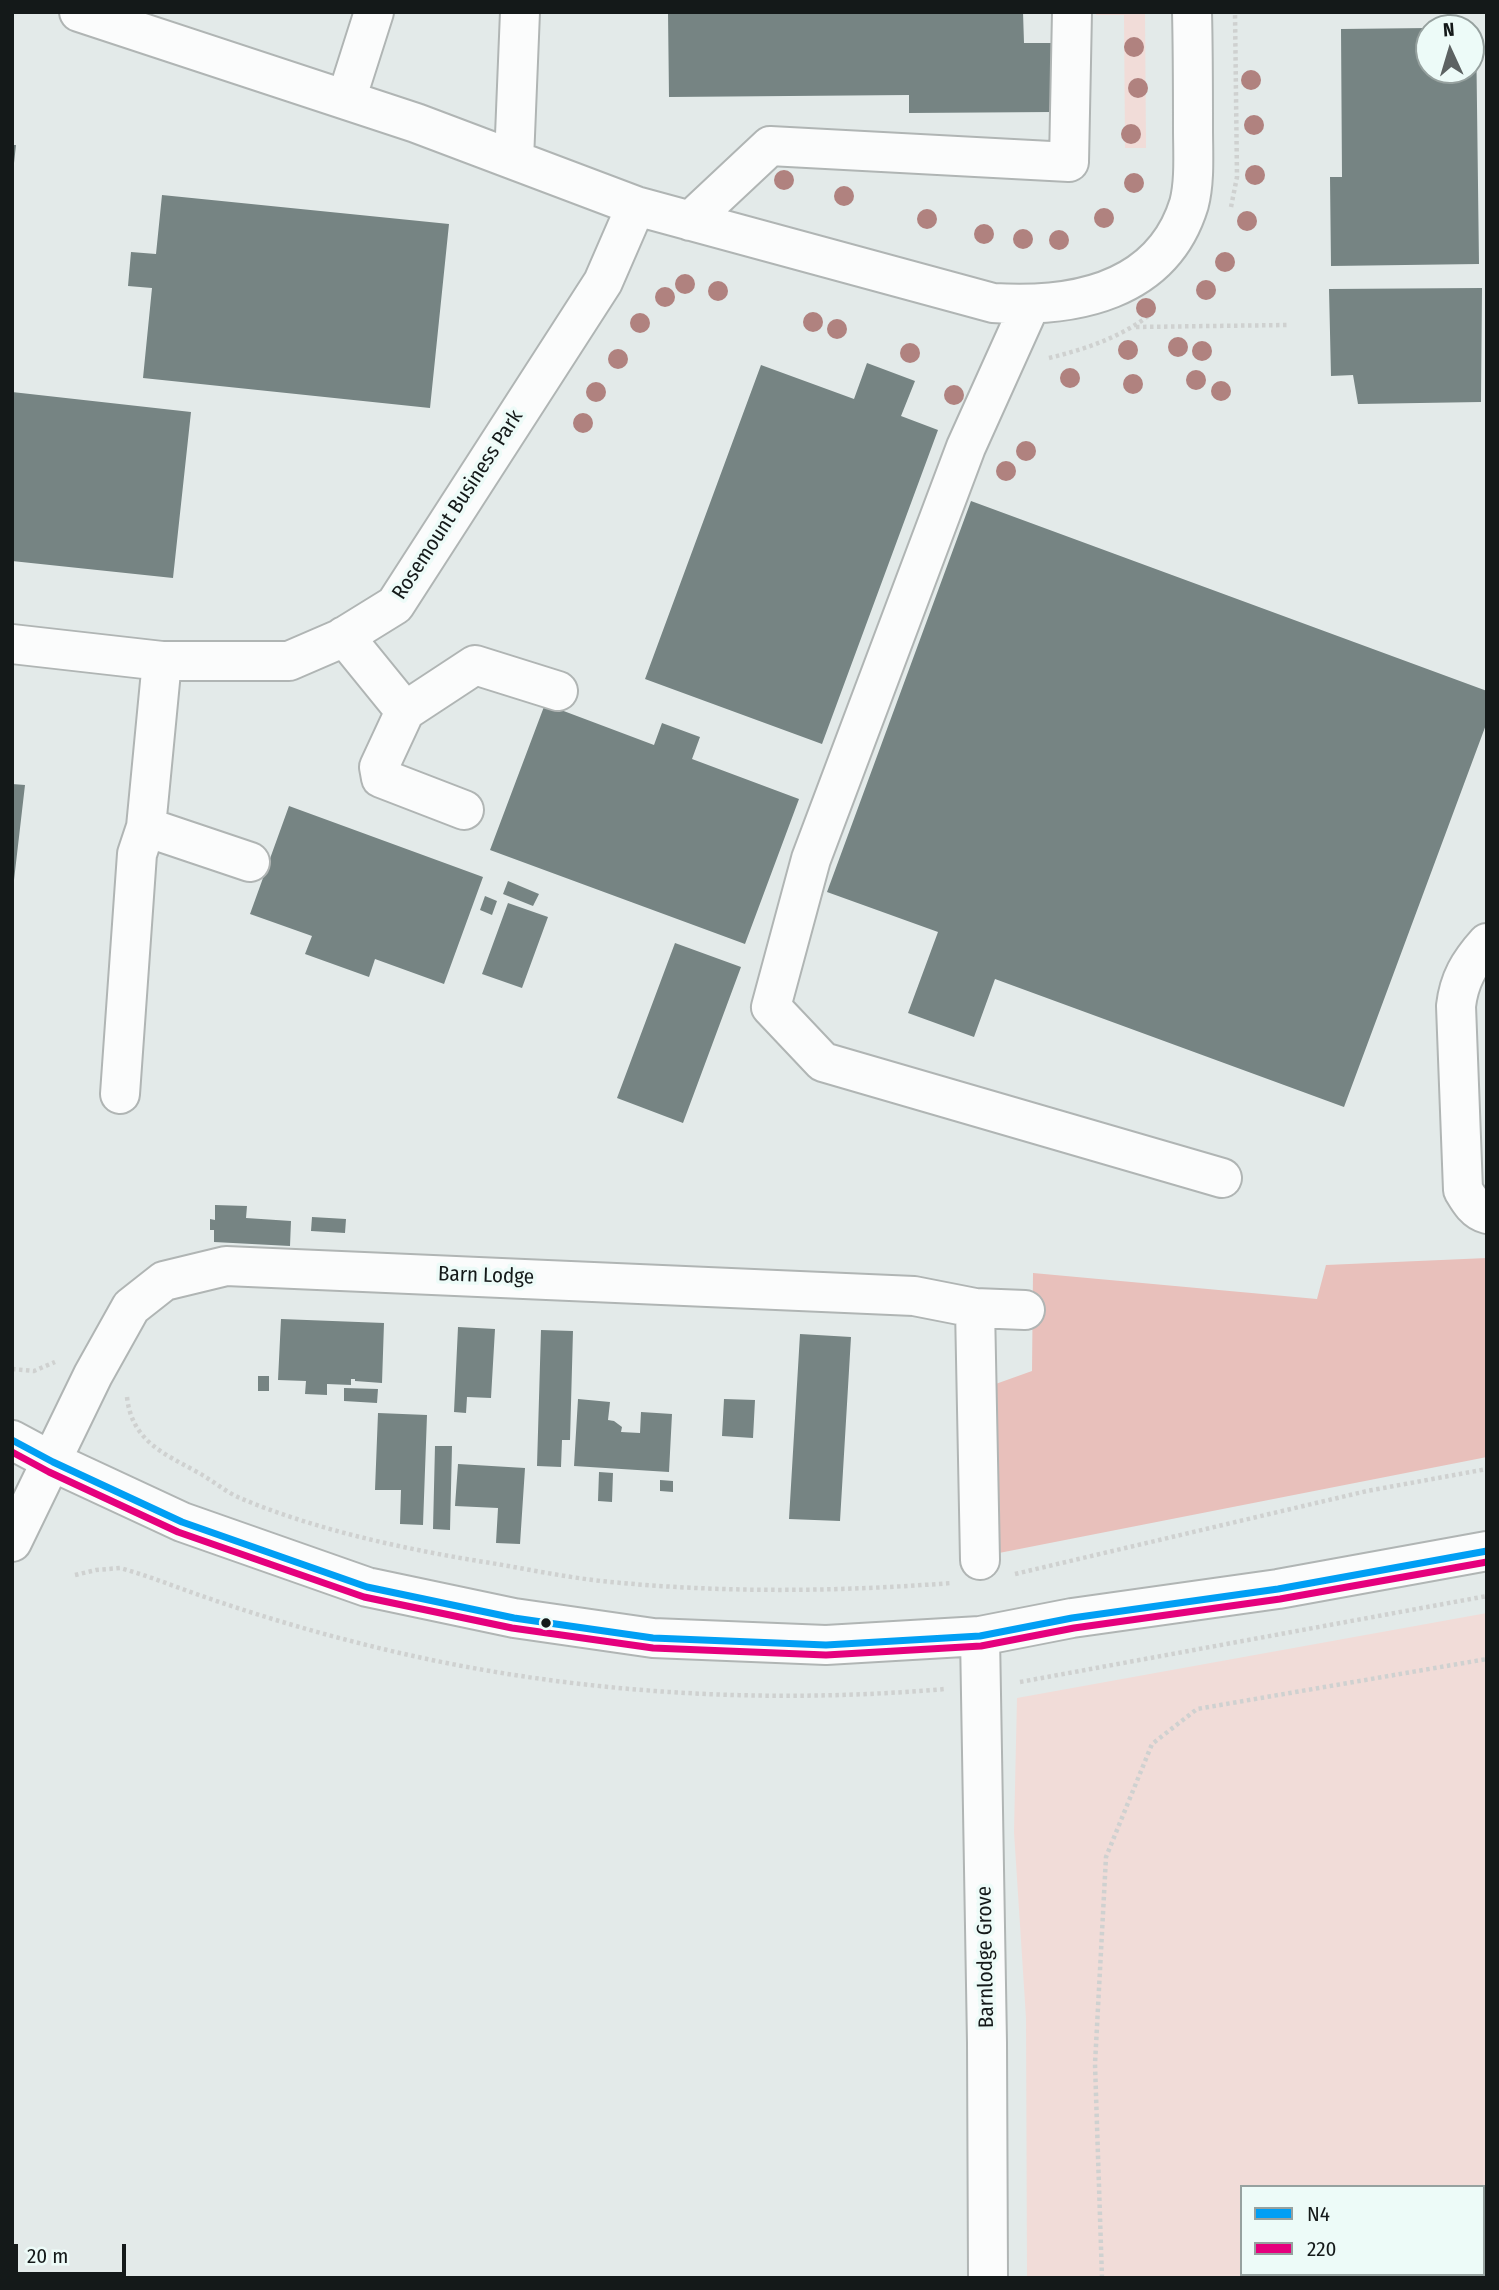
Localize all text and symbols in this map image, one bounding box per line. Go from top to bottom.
north arrow [1415,14,1485,84]
text: N [1442,18,1455,41]
street label: Rosemount Business Park [387,406,529,604]
street label: Barn Lodge [438,1262,534,1290]
unlabelled marker [539,1616,553,1630]
street label: Barnlodge Grove [972,1886,1000,2028]
legend [1240,2185,1485,2276]
text: N4 [1307,2201,1330,2227]
scale bar [18,2230,130,2274]
text: 220 [1307,2236,1336,2262]
text: 20 m [27,2243,68,2269]

